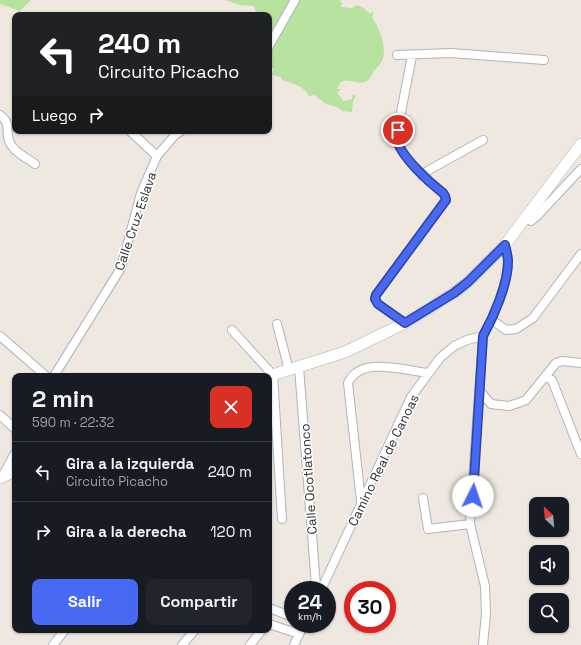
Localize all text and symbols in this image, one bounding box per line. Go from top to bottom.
text: 240 m [98,25,181,61]
icon: left [32,28,84,80]
text: Circuito Picacho [98,60,239,83]
icon: right [85,104,107,126]
text: Luego [32,106,77,125]
pin [381,113,415,147]
icon: arrive [387,119,409,141]
street label: Calle Cruz Eslava [111,169,160,273]
text: 2 min [32,383,94,414]
button: close [210,386,252,428]
street label: Camino Real de Canoas [344,391,423,529]
text: 590 m · 22:32 [32,414,114,431]
street label: Calle Ocotlatonco [296,423,321,535]
text: Gira a la izquierda [66,454,194,473]
icon: left [32,461,54,483]
text: 240 m [208,462,252,481]
text: Circuito Picacho [66,473,168,490]
position arrow [452,475,494,517]
north arrow [529,497,569,537]
map controls [529,497,569,633]
icon: right [32,521,54,543]
text: Gira a la derecha [66,522,186,541]
text: 120 m [210,522,252,541]
button: sound [529,545,569,585]
button: Salir [32,579,138,625]
button: Compartir [146,579,252,625]
speed limit sign: 30 [344,581,396,633]
text: 24 [298,589,322,615]
button: search [529,593,569,633]
text: km/h [298,610,322,623]

